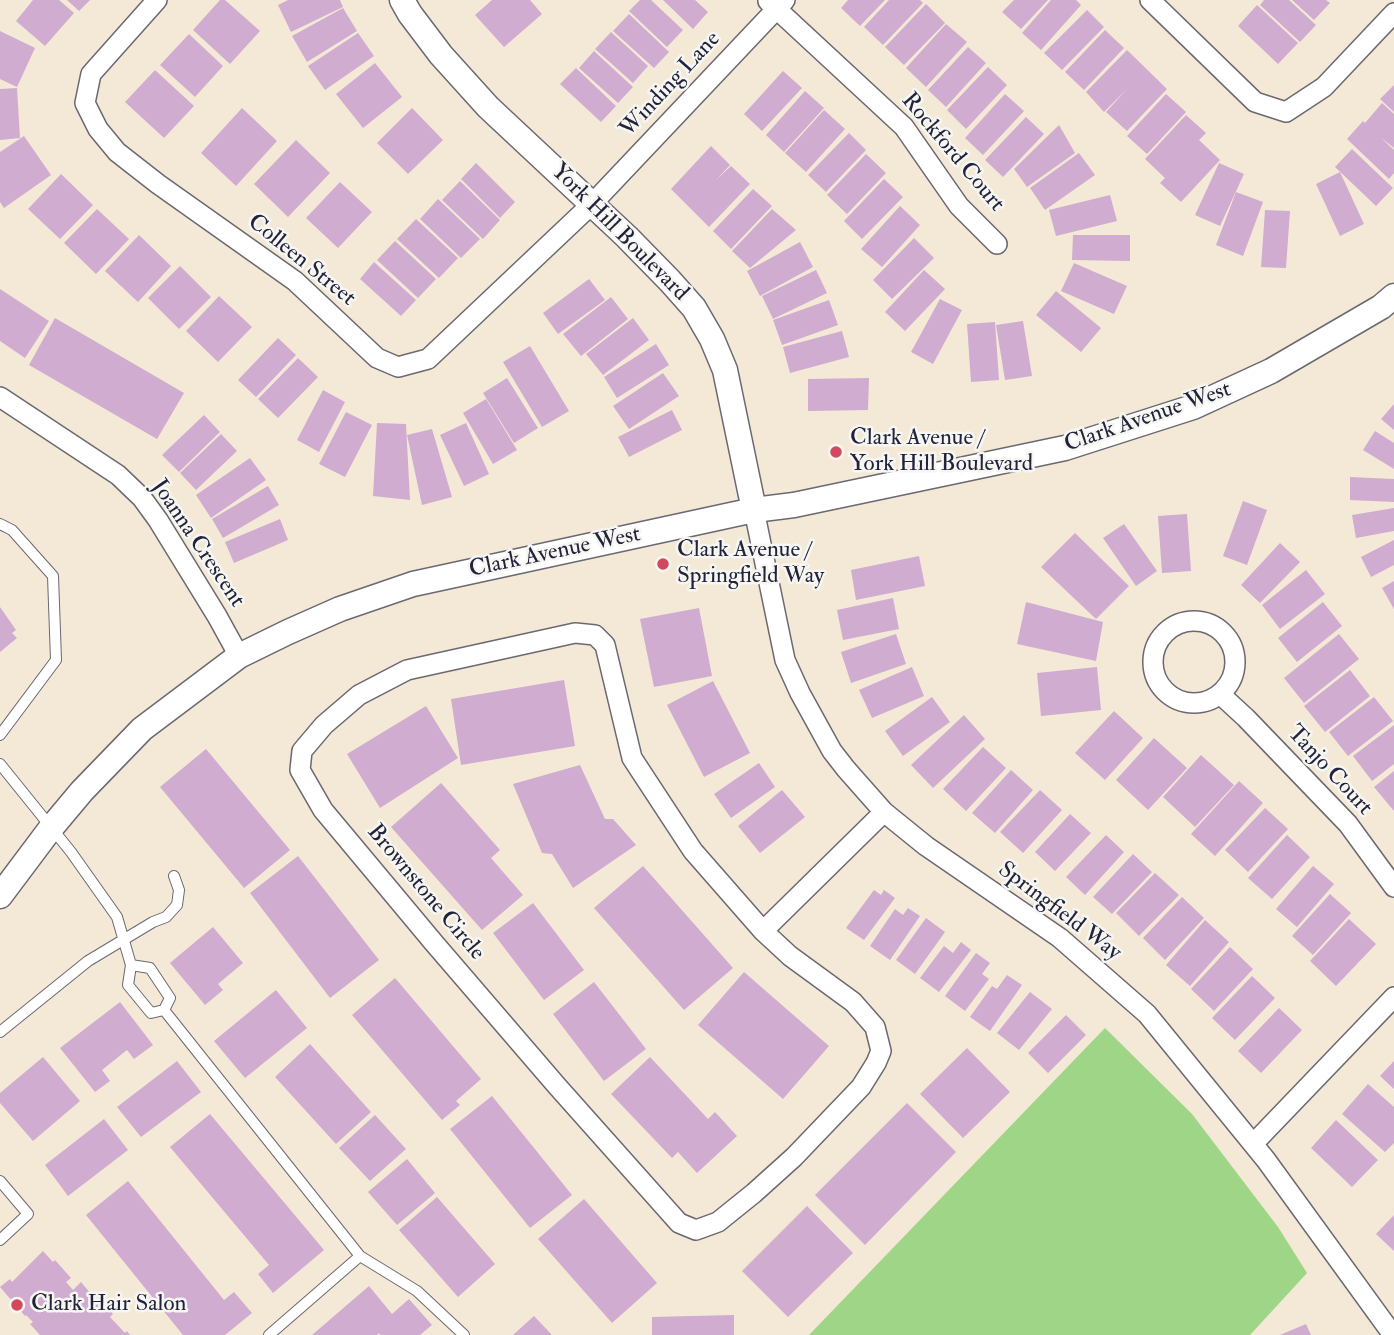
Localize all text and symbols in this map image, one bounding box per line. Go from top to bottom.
street label: Winding Lane [615,26,727,144]
street label: Rockford Court [894,88,1010,218]
street label: York Hill Boulevard [545,159,693,307]
street label: Colleen Street [241,209,361,313]
street label: Clark Avenue West [1061,377,1235,459]
place label: Clark Avenue / York Hill Boulevard [850,425,1033,479]
marker: Clark Avenue / York Hill Boulevard [828,444,844,460]
street label: Joanna Crescent [144,475,250,613]
street label: Clark Avenue West [467,521,643,585]
place label: Clark Avenue / Springfield Way [677,537,824,591]
marker: Clark Avenue / Springfield Way [655,556,671,572]
street label: Tanjo Court [1280,720,1378,822]
street label: Brownstone Circle [360,819,490,967]
street label: Springfield Way [992,857,1126,967]
place label: Clark Hair Salon [31,1291,186,1319]
marker: Clark Hair Salon [9,1297,25,1313]

